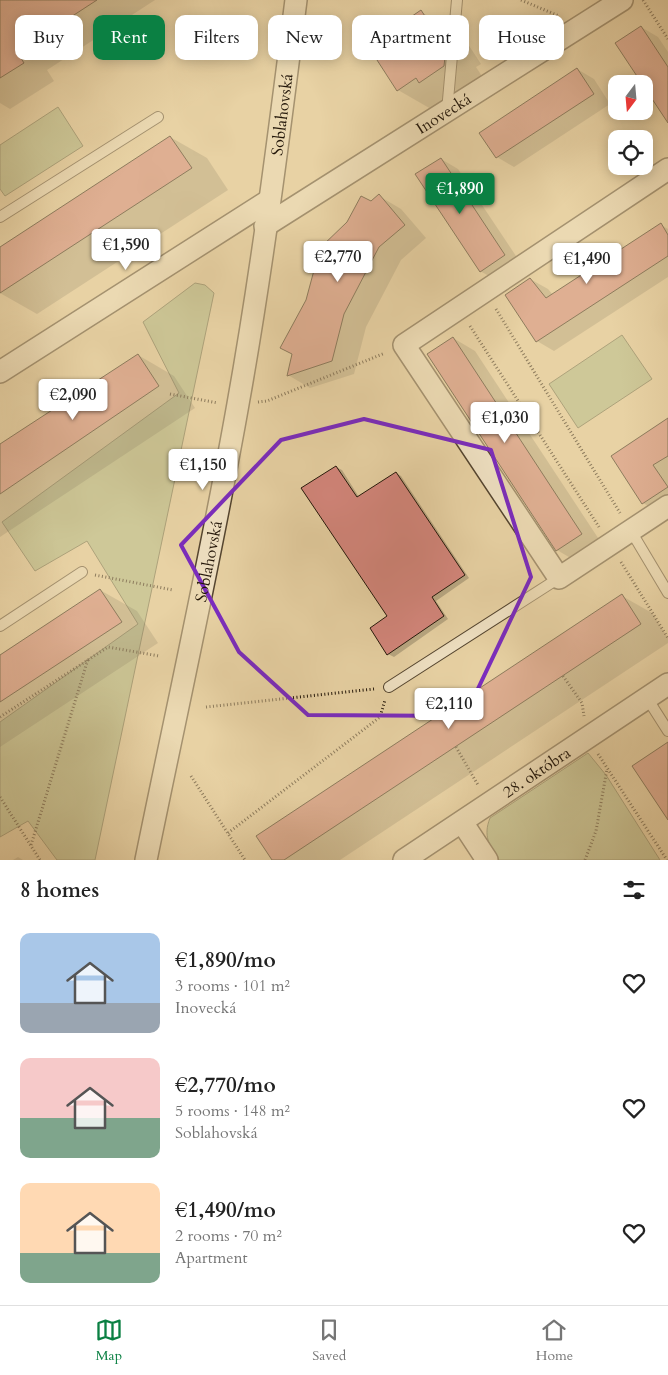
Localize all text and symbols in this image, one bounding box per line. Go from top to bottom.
chip: Buy [15,15,83,60]
chip: Rent [93,15,165,60]
chip: Filters [175,15,258,60]
chip: New [268,15,342,60]
chip: Apartment [352,15,469,60]
chip: House [479,15,564,60]
street label: Soblahovská [266,72,299,157]
north arrow [608,75,652,120]
map controls [608,75,653,175]
street label: Inovecká [412,88,476,140]
button: locate [608,130,653,175]
pin: €1,890 [419,172,501,215]
text: €1,890 [437,178,484,200]
pin: €1,590 [85,228,167,271]
text: €1,590 [103,234,150,256]
pin: €2,770 [297,240,379,283]
pin: €1,490 [546,242,628,285]
text: €2,770 [315,246,362,268]
text: €1,490 [564,248,611,270]
pin: €2,090 [32,378,114,421]
text: €2,090 [50,384,97,406]
pin: €1,030 [464,402,546,444]
text: €1,030 [482,407,529,429]
pin: €1,150 [162,448,244,491]
text: €1,150 [180,454,227,476]
street label: Soblahovská [190,519,228,604]
pin: €2,110 [408,688,490,730]
text: €2,110 [426,693,473,715]
street label: 28. októbra [499,742,575,803]
text: 8 homes [20,876,99,905]
icon: filters [620,876,648,904]
text: €1,890/mo [175,946,276,975]
icon: home [60,953,120,1013]
icon: heart [620,969,648,997]
text: 3 rooms · 101 m² [175,975,290,997]
text: Inovecká [175,997,236,1019]
text: €2,770/mo [175,1071,276,1100]
icon: home [60,1078,120,1138]
icon: heart [620,1094,648,1122]
text: 5 rooms · 148 m² [175,1100,290,1122]
text: Soblahovská [175,1122,258,1144]
text: €1,490/mo [175,1196,276,1225]
icon: home [60,1203,120,1263]
icon: heart [620,1219,648,1247]
text: 2 rooms · 70 m² [175,1225,282,1247]
text: Apartment [175,1247,248,1269]
tab: Map [95,1316,123,1365]
tab: Saved [312,1316,346,1365]
tab: Home [536,1316,573,1365]

